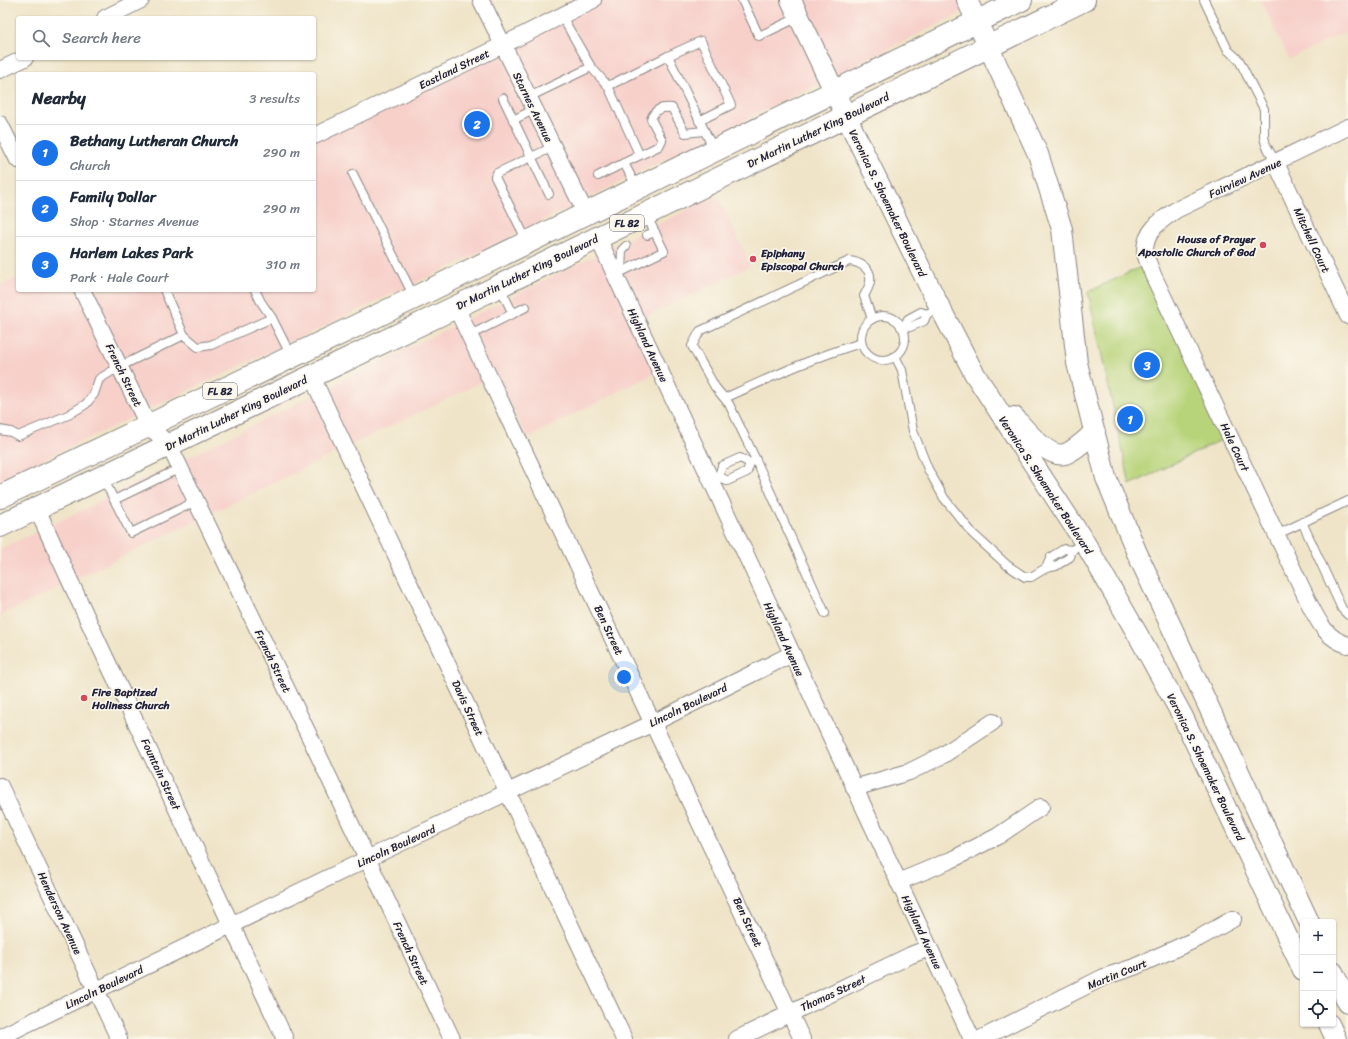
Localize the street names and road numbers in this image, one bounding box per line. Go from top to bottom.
street label: Eastland Street [416,44,493,95]
street label: Starnes Avenue [507,69,558,146]
street label: Dr Martin Luther King Boulevard [744,87,894,173]
street label: Veronica S. Shoemaker Boulevard [843,126,932,281]
street label: Fairview Avenue [1205,153,1285,204]
street label: Mitchell Court [1288,204,1335,276]
road number: FL 82 [610,215,644,231]
street label: Dr Martin Luther King Boulevard [453,229,603,315]
street label: Highland Avenue [622,305,673,386]
street label: French Street [100,340,147,410]
street label: Dr Martin Luther King Boulevard [162,370,312,456]
road number: FL 82 [203,383,237,399]
street label: Veronica S. Shoemaker Boulevard [993,412,1098,559]
street label: Hale Court [1215,420,1254,475]
street label: Highland Avenue [758,599,809,680]
street label: Ben Street [589,602,629,659]
street label: French Street [249,626,296,696]
street label: Davis Street [446,677,489,739]
street label: Lincoln Boulevard [646,678,732,733]
street label: Veronica S. Shoemaker Boulevard [1161,690,1250,845]
street label: Fountain Street [136,735,186,814]
street label: Lincoln Boulevard [354,819,440,873]
street label: Henderson Avenue [32,869,87,959]
street label: Highland Avenue [896,892,947,973]
street label: Ben Street [728,894,768,951]
street label: French Street [387,918,434,988]
street label: Martin Court [1084,954,1150,995]
street label: Lincoln Boulevard [62,960,148,1015]
street label: Thomas Street [797,970,870,1017]

